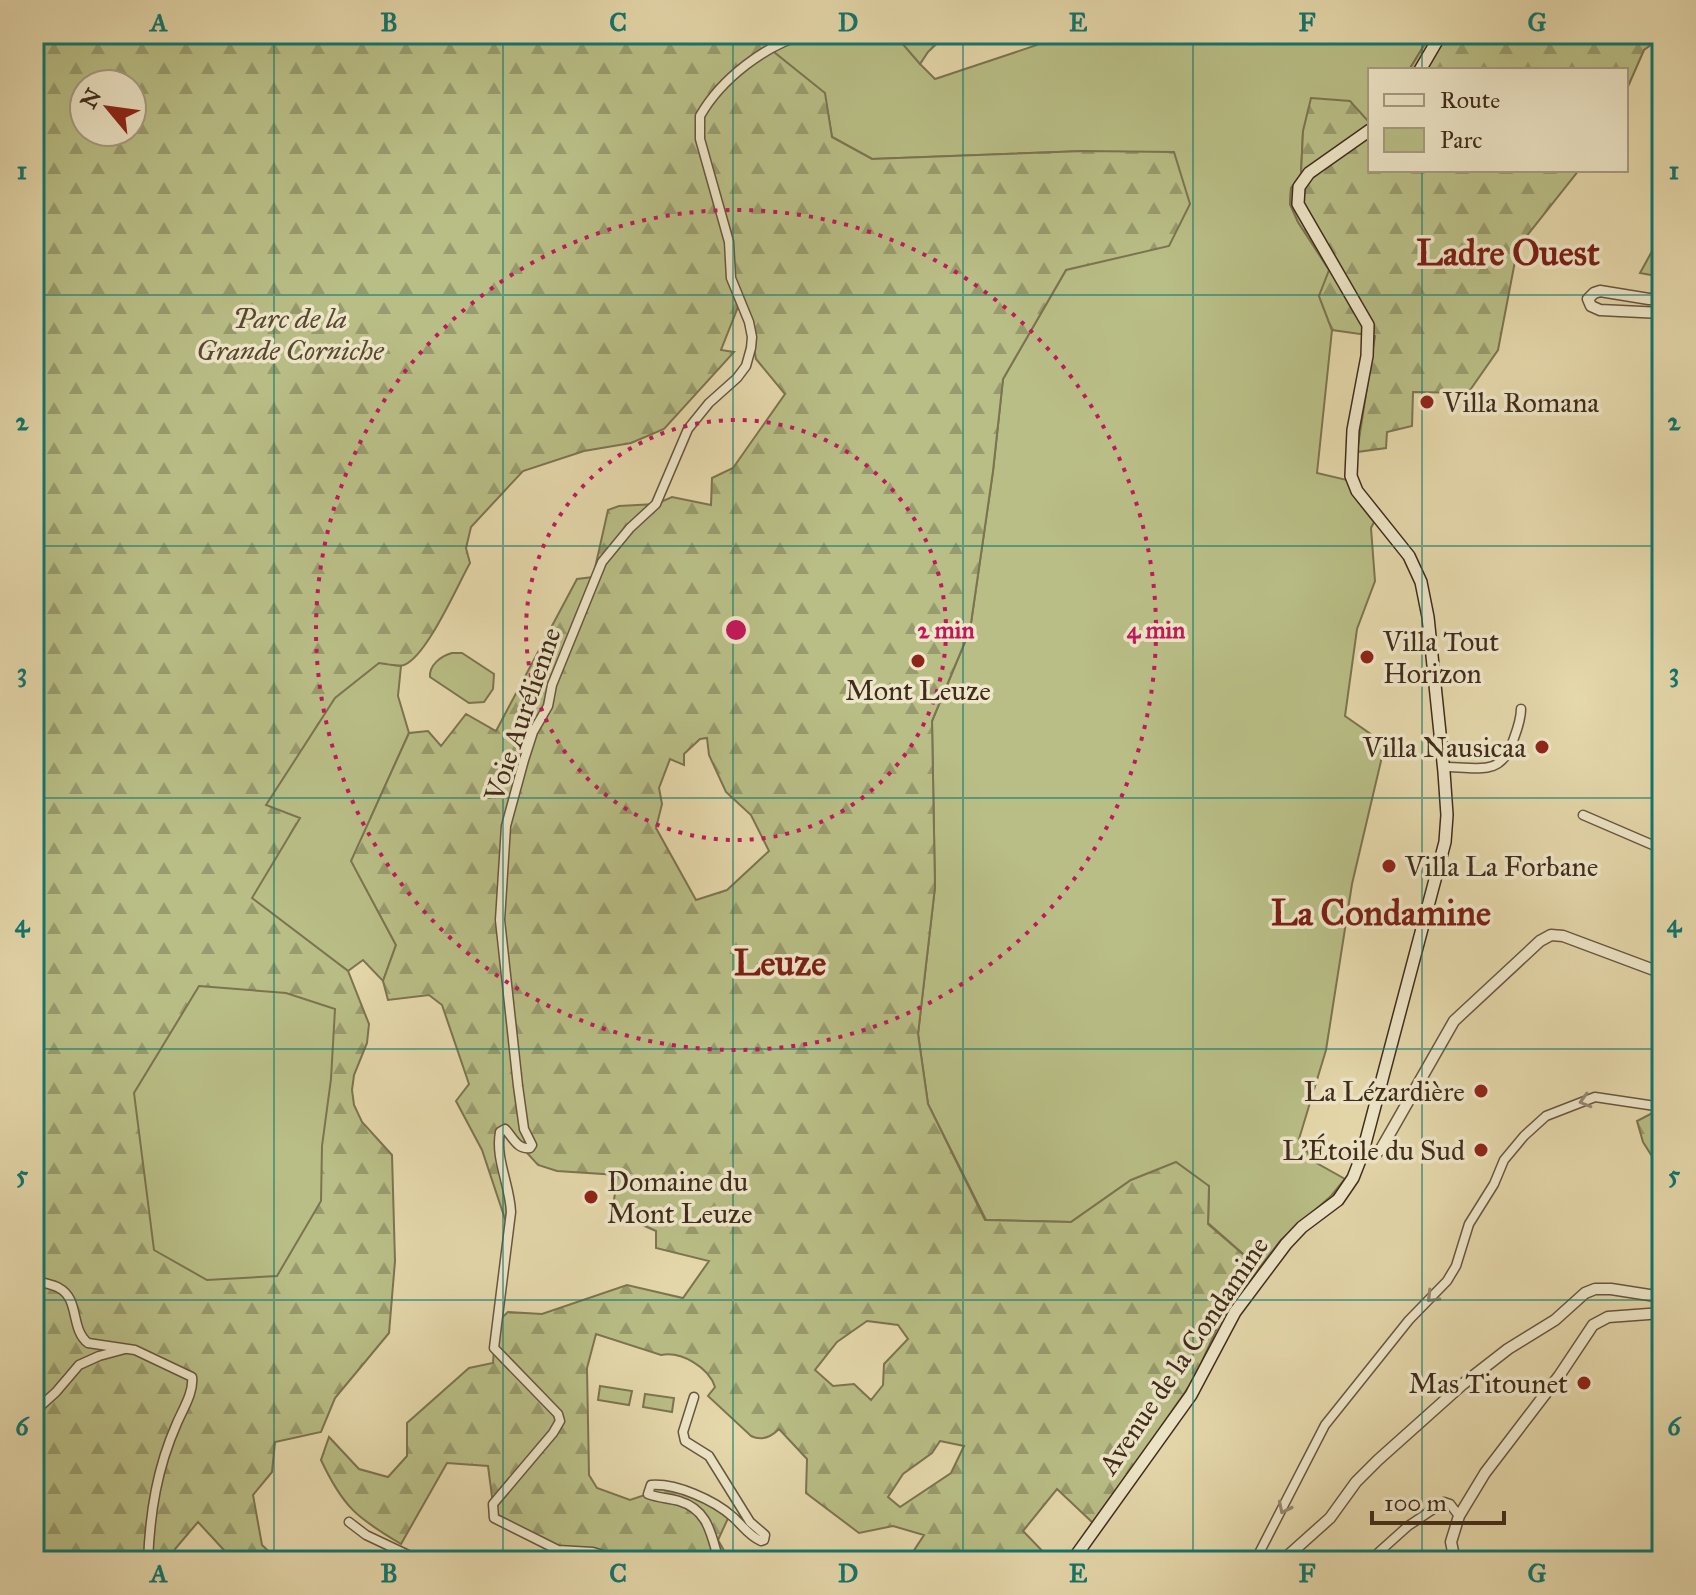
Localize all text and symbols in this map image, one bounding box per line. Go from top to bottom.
text: A [148,6,168,38]
text: B [380,6,398,38]
text: C [609,6,627,38]
text: D [838,6,858,38]
text: E [1069,6,1088,38]
text: F [1299,6,1316,38]
text: G [1527,6,1547,38]
north arrow [68,68,148,148]
legend [1368,68,1628,172]
text: N [75,84,107,113]
text: Route [1440,85,1500,115]
text: Parc [1440,125,1482,155]
text: 1 [17,154,27,186]
text: 1 [1669,154,1679,186]
district label: Ladre Ouest [1416,231,1600,275]
park label: Parc de la Grande Corniche [196,301,384,368]
place label: Villa Romana [1442,385,1599,420]
marker: Villa Romana [1418,393,1436,411]
text: 2 [16,405,30,437]
text: 2 [1668,405,1682,437]
text: 2 min [918,615,974,645]
text: 4 min [1127,615,1185,645]
centre of rings [722,616,750,644]
street label: Voie Aurélienne [476,623,569,807]
place label: Villa Tout Horizon [1382,624,1499,691]
marker: Villa Tout Horizon [1358,648,1376,666]
marker: Mont Leuze [909,652,927,670]
text: 3 [17,656,27,688]
text: 3 [1669,656,1679,688]
place label: Mont Leuze [845,673,991,708]
place label: Villa Nausicaa [1362,730,1526,765]
marker: Villa Nausicaa [1533,738,1551,756]
place label: Villa La Forbane [1404,849,1598,884]
marker: Villa La Forbane [1380,857,1398,875]
district label: La Condamine [1271,891,1491,935]
text: 4 [15,907,31,939]
text: 4 [1667,907,1683,939]
district label: Leuze [734,941,826,985]
place label: La Lézardière [1304,1074,1465,1109]
marker: La Lézardière [1472,1082,1490,1100]
one-way arrow [1579,1092,1593,1109]
place label: L'Étoile du Sud [1282,1133,1465,1168]
marker: L'Étoile du Sud [1472,1141,1490,1159]
text: 5 [16,1158,29,1190]
text: 5 [1668,1158,1681,1190]
place label: Domaine du Mont Leuze [607,1164,753,1231]
marker: Domaine du Mont Leuze [582,1188,600,1206]
street label: Avenue de la Condamine [1090,1230,1276,1482]
one-way arrow [1427,1288,1442,1302]
place label: Mas Titounet [1408,1366,1568,1401]
marker: Mas Titounet [1575,1374,1593,1392]
text: 6 [15,1410,30,1442]
text: 6 [1667,1410,1682,1442]
scale bar [1372,1475,1504,1525]
text: 100 m [1384,1488,1447,1518]
one-way arrow [1278,1500,1293,1515]
text: A [148,1557,168,1589]
text: B [380,1557,398,1589]
text: C [609,1557,627,1589]
text: D [838,1557,858,1589]
text: E [1069,1557,1088,1589]
text: F [1299,1557,1316,1589]
text: G [1527,1557,1547,1589]

